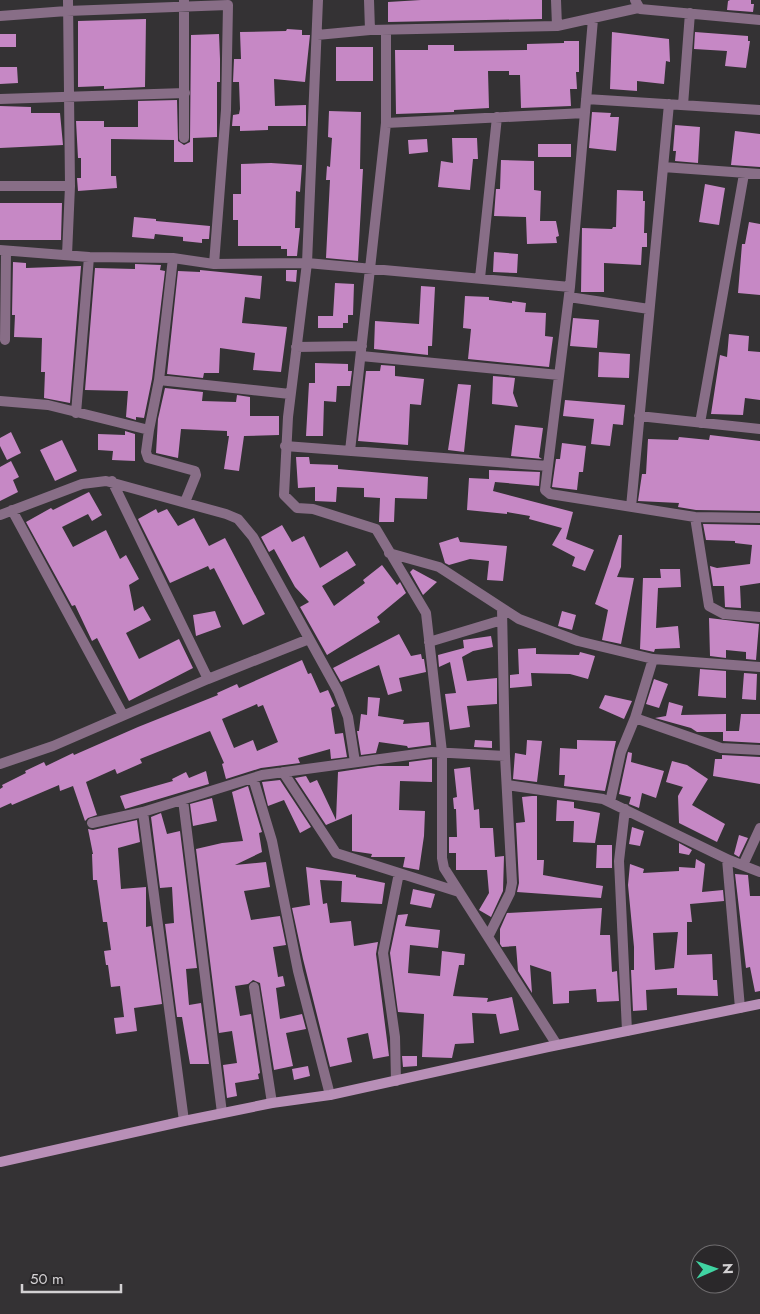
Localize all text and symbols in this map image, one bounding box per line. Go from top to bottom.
north arrow [690,1244,740,1294]
scale bar [22,1262,121,1294]
text: N [718,1263,738,1274]
text: 50 m [30,1268,64,1290]

